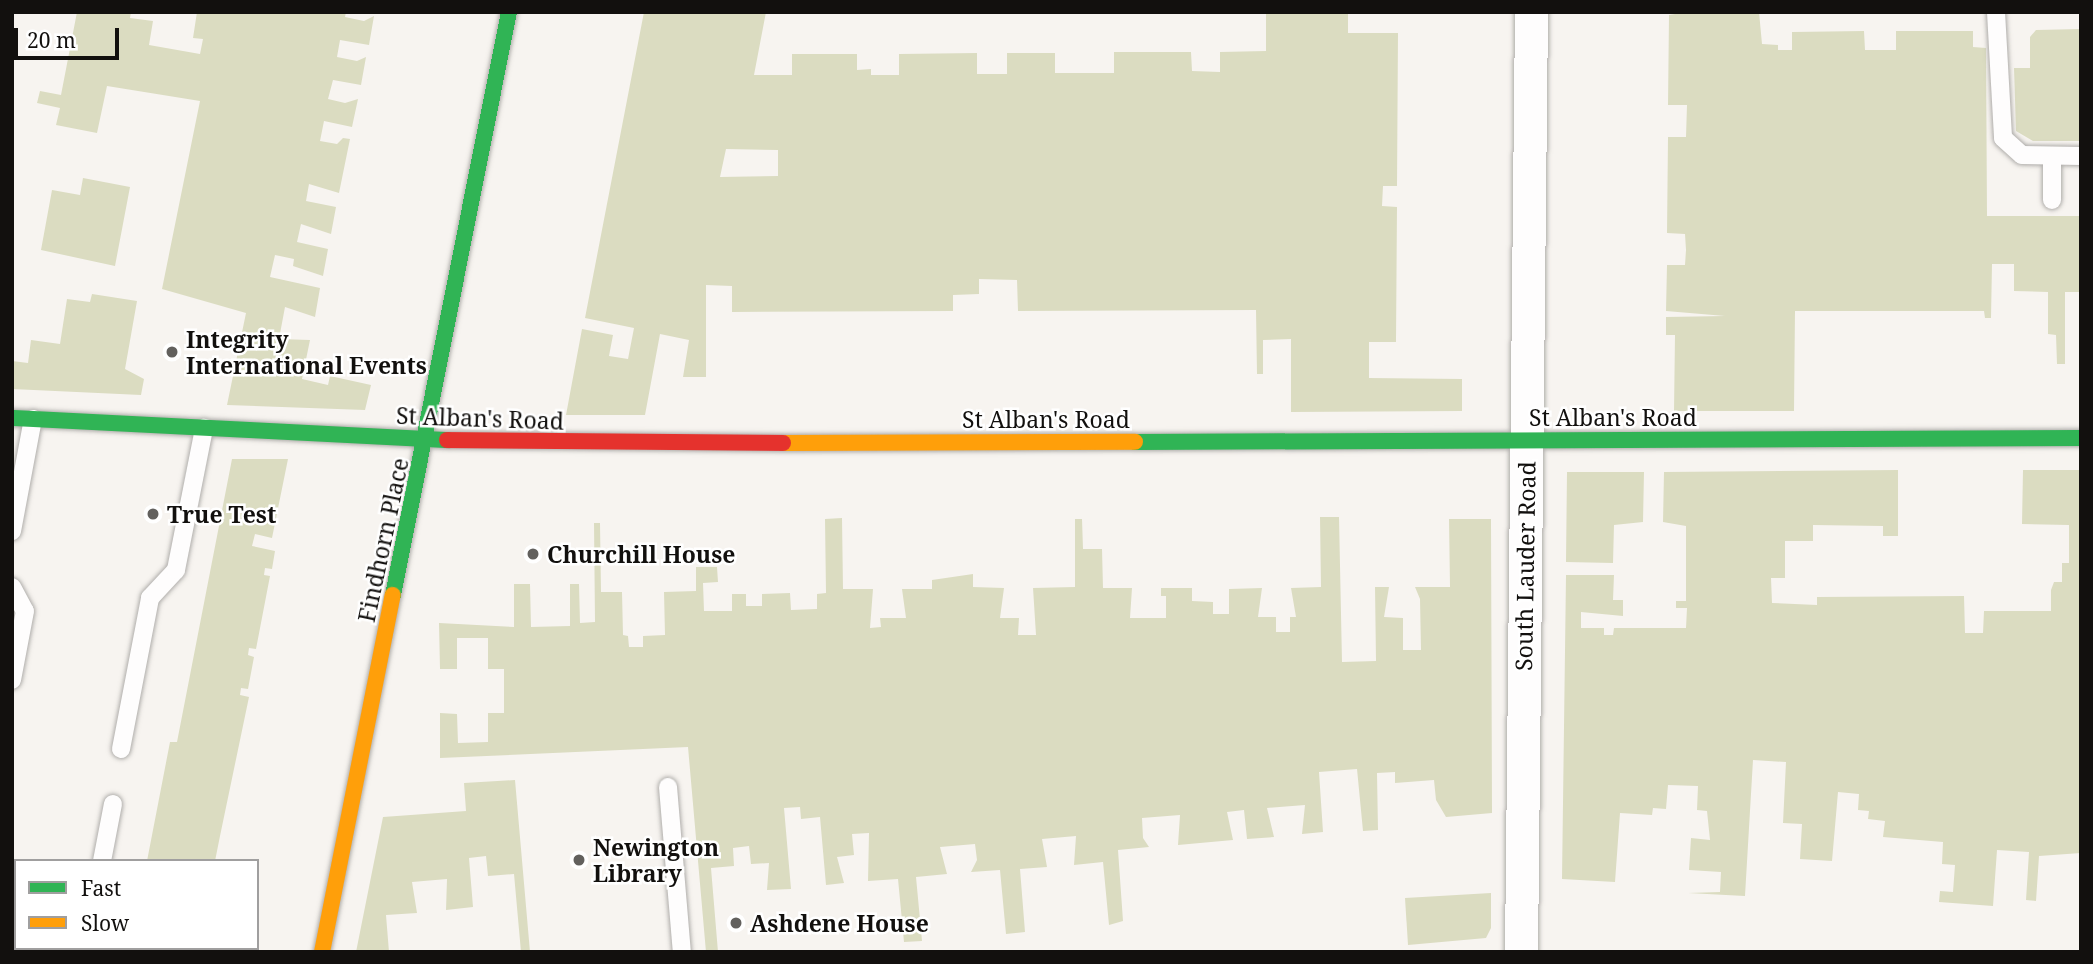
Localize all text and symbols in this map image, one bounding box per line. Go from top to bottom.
scale bar [18,14,122,58]
text: 20 m [27,26,76,54]
place label: Integrity International Events [186,325,427,379]
marker: Integrity International Events [164,344,180,360]
street label: St Alban's Road [396,401,564,435]
street label: St Alban's Road [1529,403,1697,431]
street label: St Alban's Road [962,405,1130,433]
street label: Findhorn Place [352,455,414,625]
street label: South Lauder Road [1509,461,1541,671]
place label: True Test [167,500,276,528]
marker: True Test [145,506,161,522]
place label: Churchill House [547,540,735,568]
marker: Churchill House [525,546,541,562]
place label: Newington Library [593,833,719,887]
marker: Newington Library [571,852,587,868]
legend [14,859,259,950]
text: Fast [81,874,121,902]
text: Slow [81,909,129,937]
place label: Ashdene House [750,909,929,937]
marker: Ashdene House [728,915,744,931]

